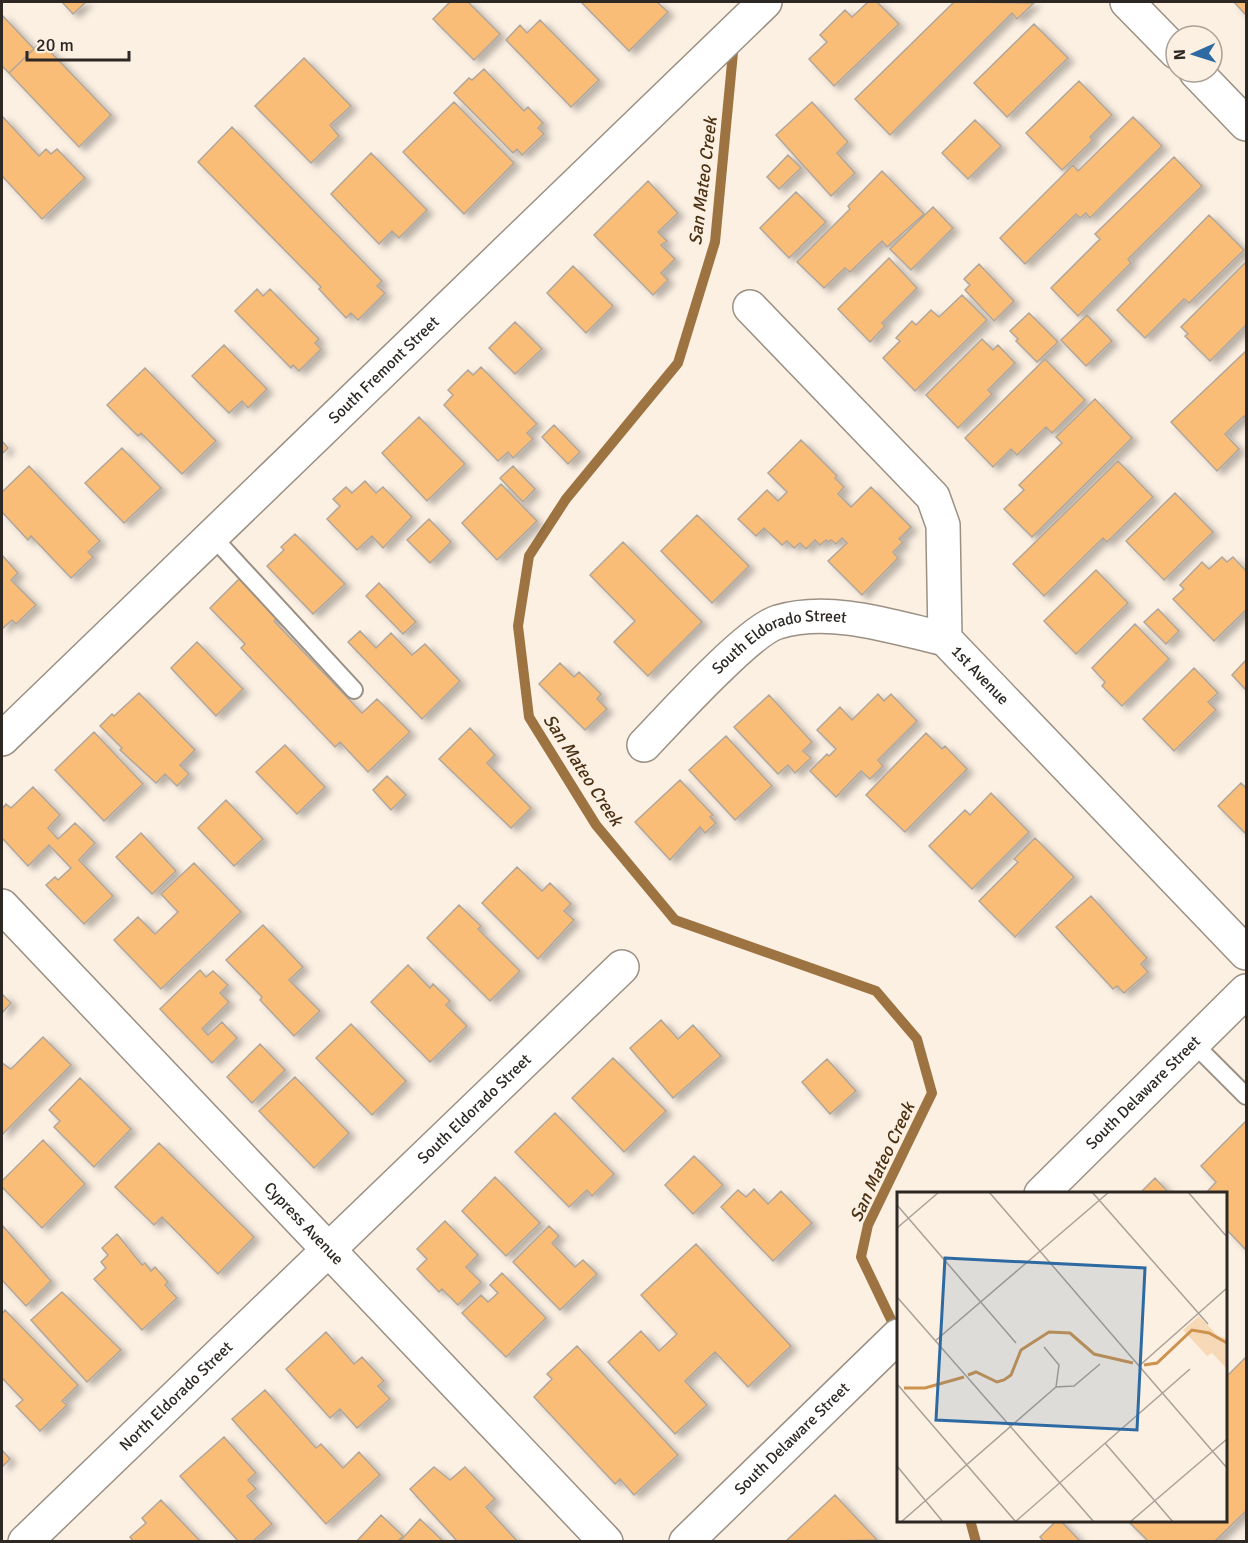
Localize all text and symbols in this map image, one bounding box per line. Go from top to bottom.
scale bar [27,24,129,62]
north arrow [1164,24,1224,84]
text: 20 m [36,34,74,56]
text: N [1170,49,1190,61]
water label: San Mateo Creek [684,114,722,246]
street label: South Fremont Street [324,312,444,428]
street label: South Eldorado Street [708,606,848,679]
street label: 1st Avenue [947,641,1013,709]
water label: San Mateo Creek [539,710,628,832]
street label: South Delaware Street [1082,1031,1205,1154]
street label: South Eldorado Street [413,1050,536,1168]
water label: San Mateo Creek [845,1097,920,1225]
street label: Cypress Avenue [260,1178,348,1269]
inset map [897,1192,1227,1522]
street label: North Eldorado Street [115,1337,237,1455]
street label: South Delaware Street [730,1378,854,1499]

